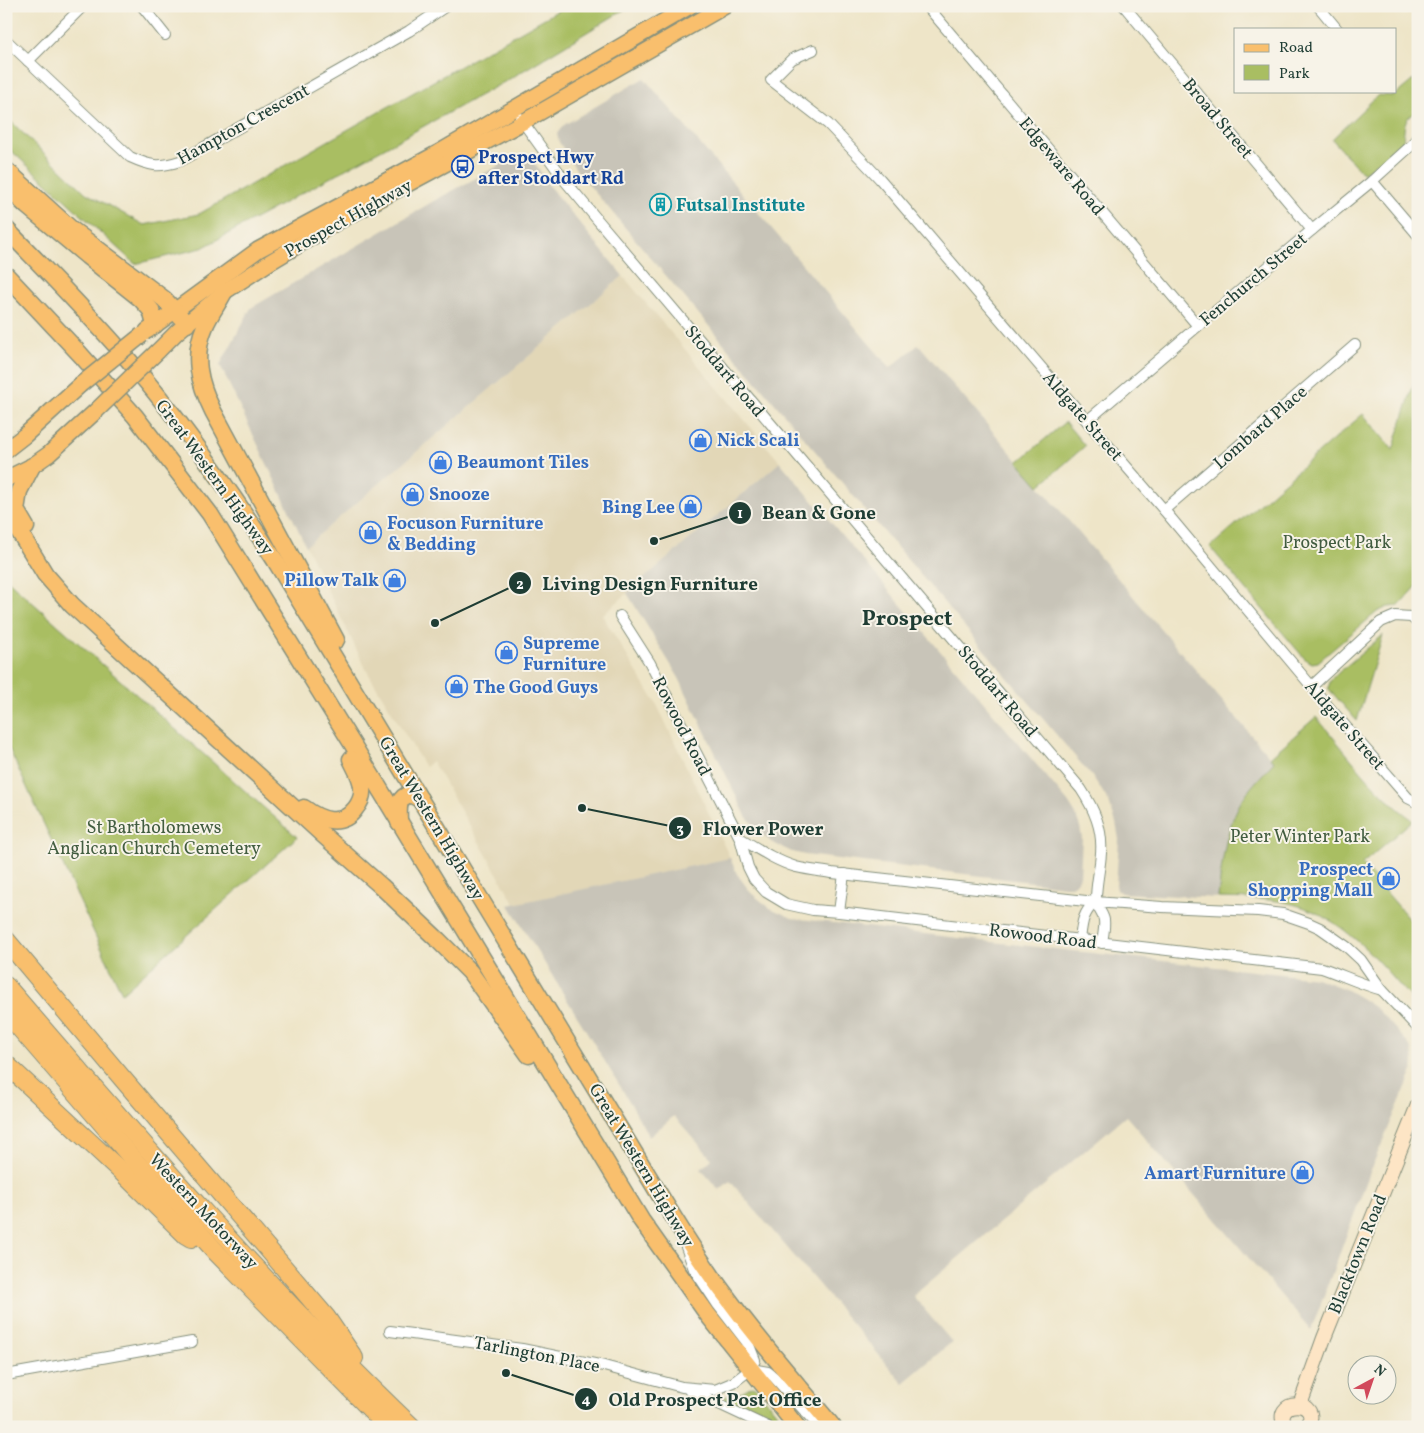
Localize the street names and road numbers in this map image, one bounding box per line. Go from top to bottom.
street label: Broad Street [1176,73,1258,165]
street label: Hampton Crescent [173,79,315,172]
street label: Edgeware Road [1012,112,1110,222]
street label: Prospect Highway [280,174,417,265]
street label: Fenchurch Street [1195,228,1313,333]
street label: Stoddart Road [678,321,770,423]
street label: Aldgate Street [1036,367,1128,467]
street label: Lombard Place [1209,380,1313,476]
street label: Great Western Highway [149,395,279,561]
street label: Stoddart Road [951,641,1043,743]
street label: Rowood Road [645,673,716,781]
street label: Aldgate Street [1298,676,1390,776]
street label: Great Western Highway [372,732,490,906]
street label: Rowood Road [987,918,1098,957]
street label: Great Western Highway [582,1079,700,1253]
street label: Western Motorway [142,1148,264,1276]
street label: Blacktown Road [1323,1191,1394,1318]
street label: Tarlington Place [471,1331,602,1380]

